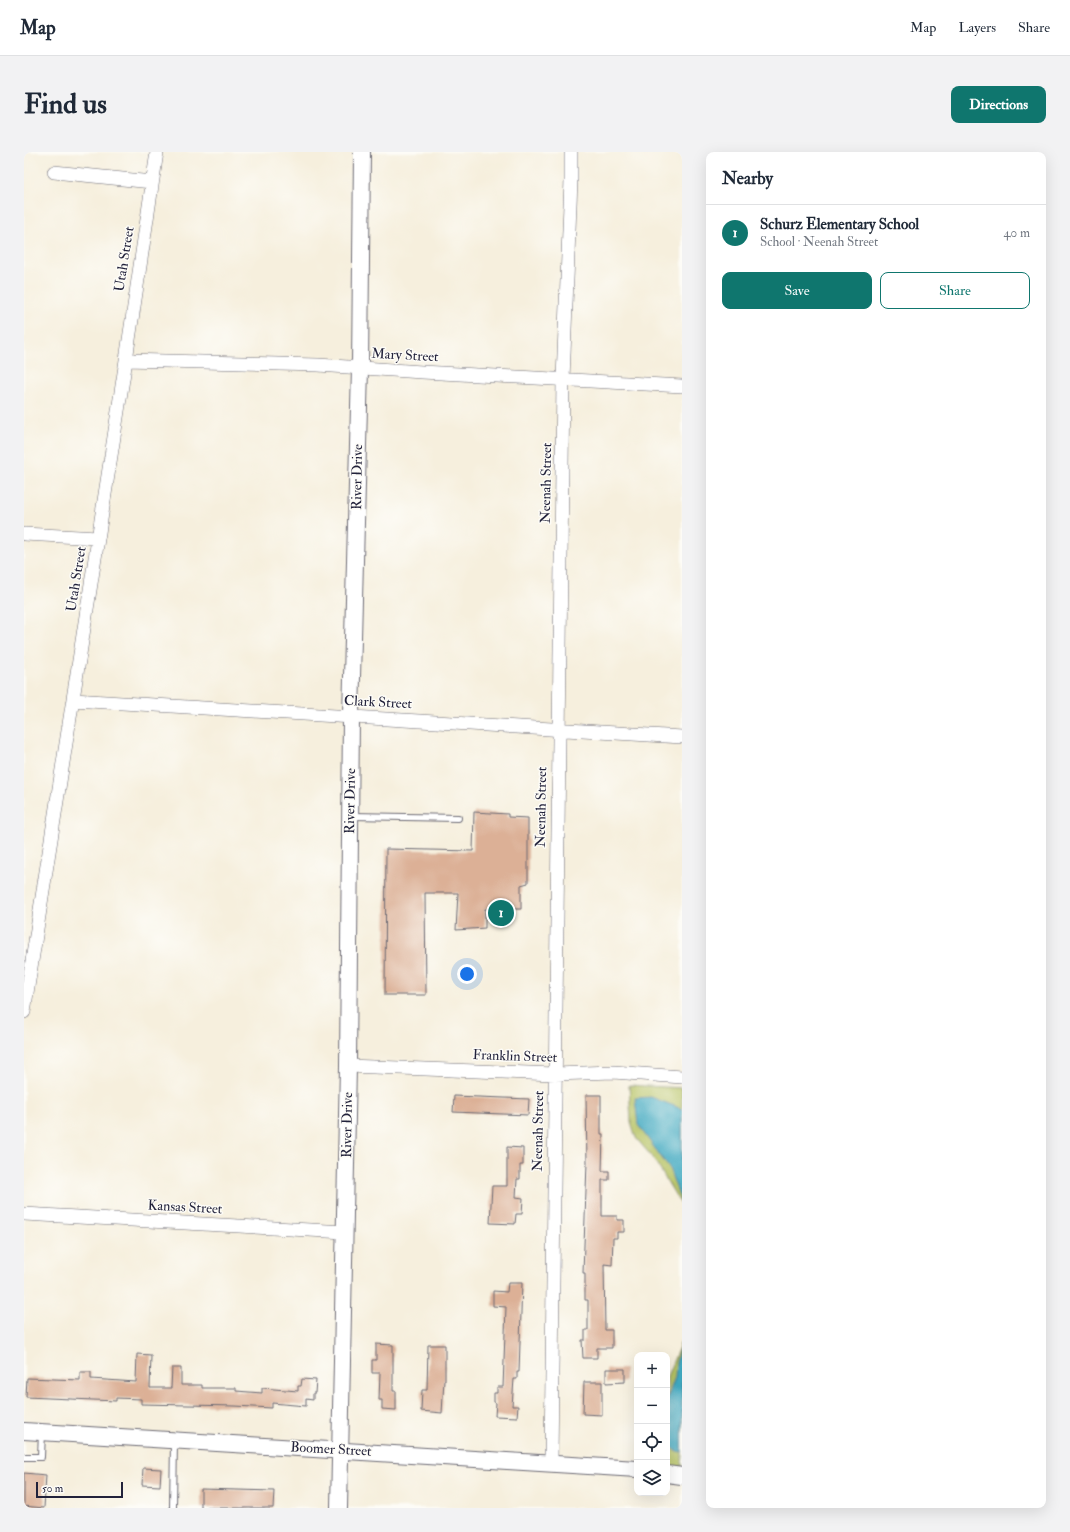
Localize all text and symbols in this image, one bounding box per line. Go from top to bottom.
text: Map [20,16,56,40]
text: Map [910,19,936,36]
text: Layers [958,19,996,36]
text: Share [1018,19,1050,36]
button: Directions [951,86,1046,123]
text: Find us [24,87,107,122]
text: Nearby [722,168,773,189]
text: Schurz Elementary School [760,215,919,234]
street label: Utah Street [110,225,138,293]
text: 1 [733,225,737,241]
text: 40 m [1004,225,1030,241]
text: School · Neenah Street [760,234,878,250]
button: Save [722,272,872,309]
button: Share [880,272,1030,309]
street label: Mary Street [371,345,439,366]
street label: Neenah Street [537,442,555,524]
street label: River Drive [348,444,366,510]
street label: Utah Street [62,545,90,613]
street label: Clark Street [344,692,413,712]
street label: Neenah Street [532,766,550,848]
street label: River Drive [341,768,359,834]
pin: 1 [488,898,514,928]
your location [457,964,477,984]
street label: Franklin Street [472,1046,558,1066]
street label: Neenah Street [529,1090,547,1172]
street label: River Drive [338,1092,356,1158]
street label: Kansas Street [147,1197,223,1217]
map controls [634,1352,670,1496]
button: + [634,1352,670,1388]
button: − [634,1388,670,1424]
button: locate [634,1424,670,1460]
street label: Boomer Street [290,1438,372,1460]
button: layers [634,1460,670,1496]
scale bar [36,1480,123,1499]
text: 50 m [42,1482,63,1495]

